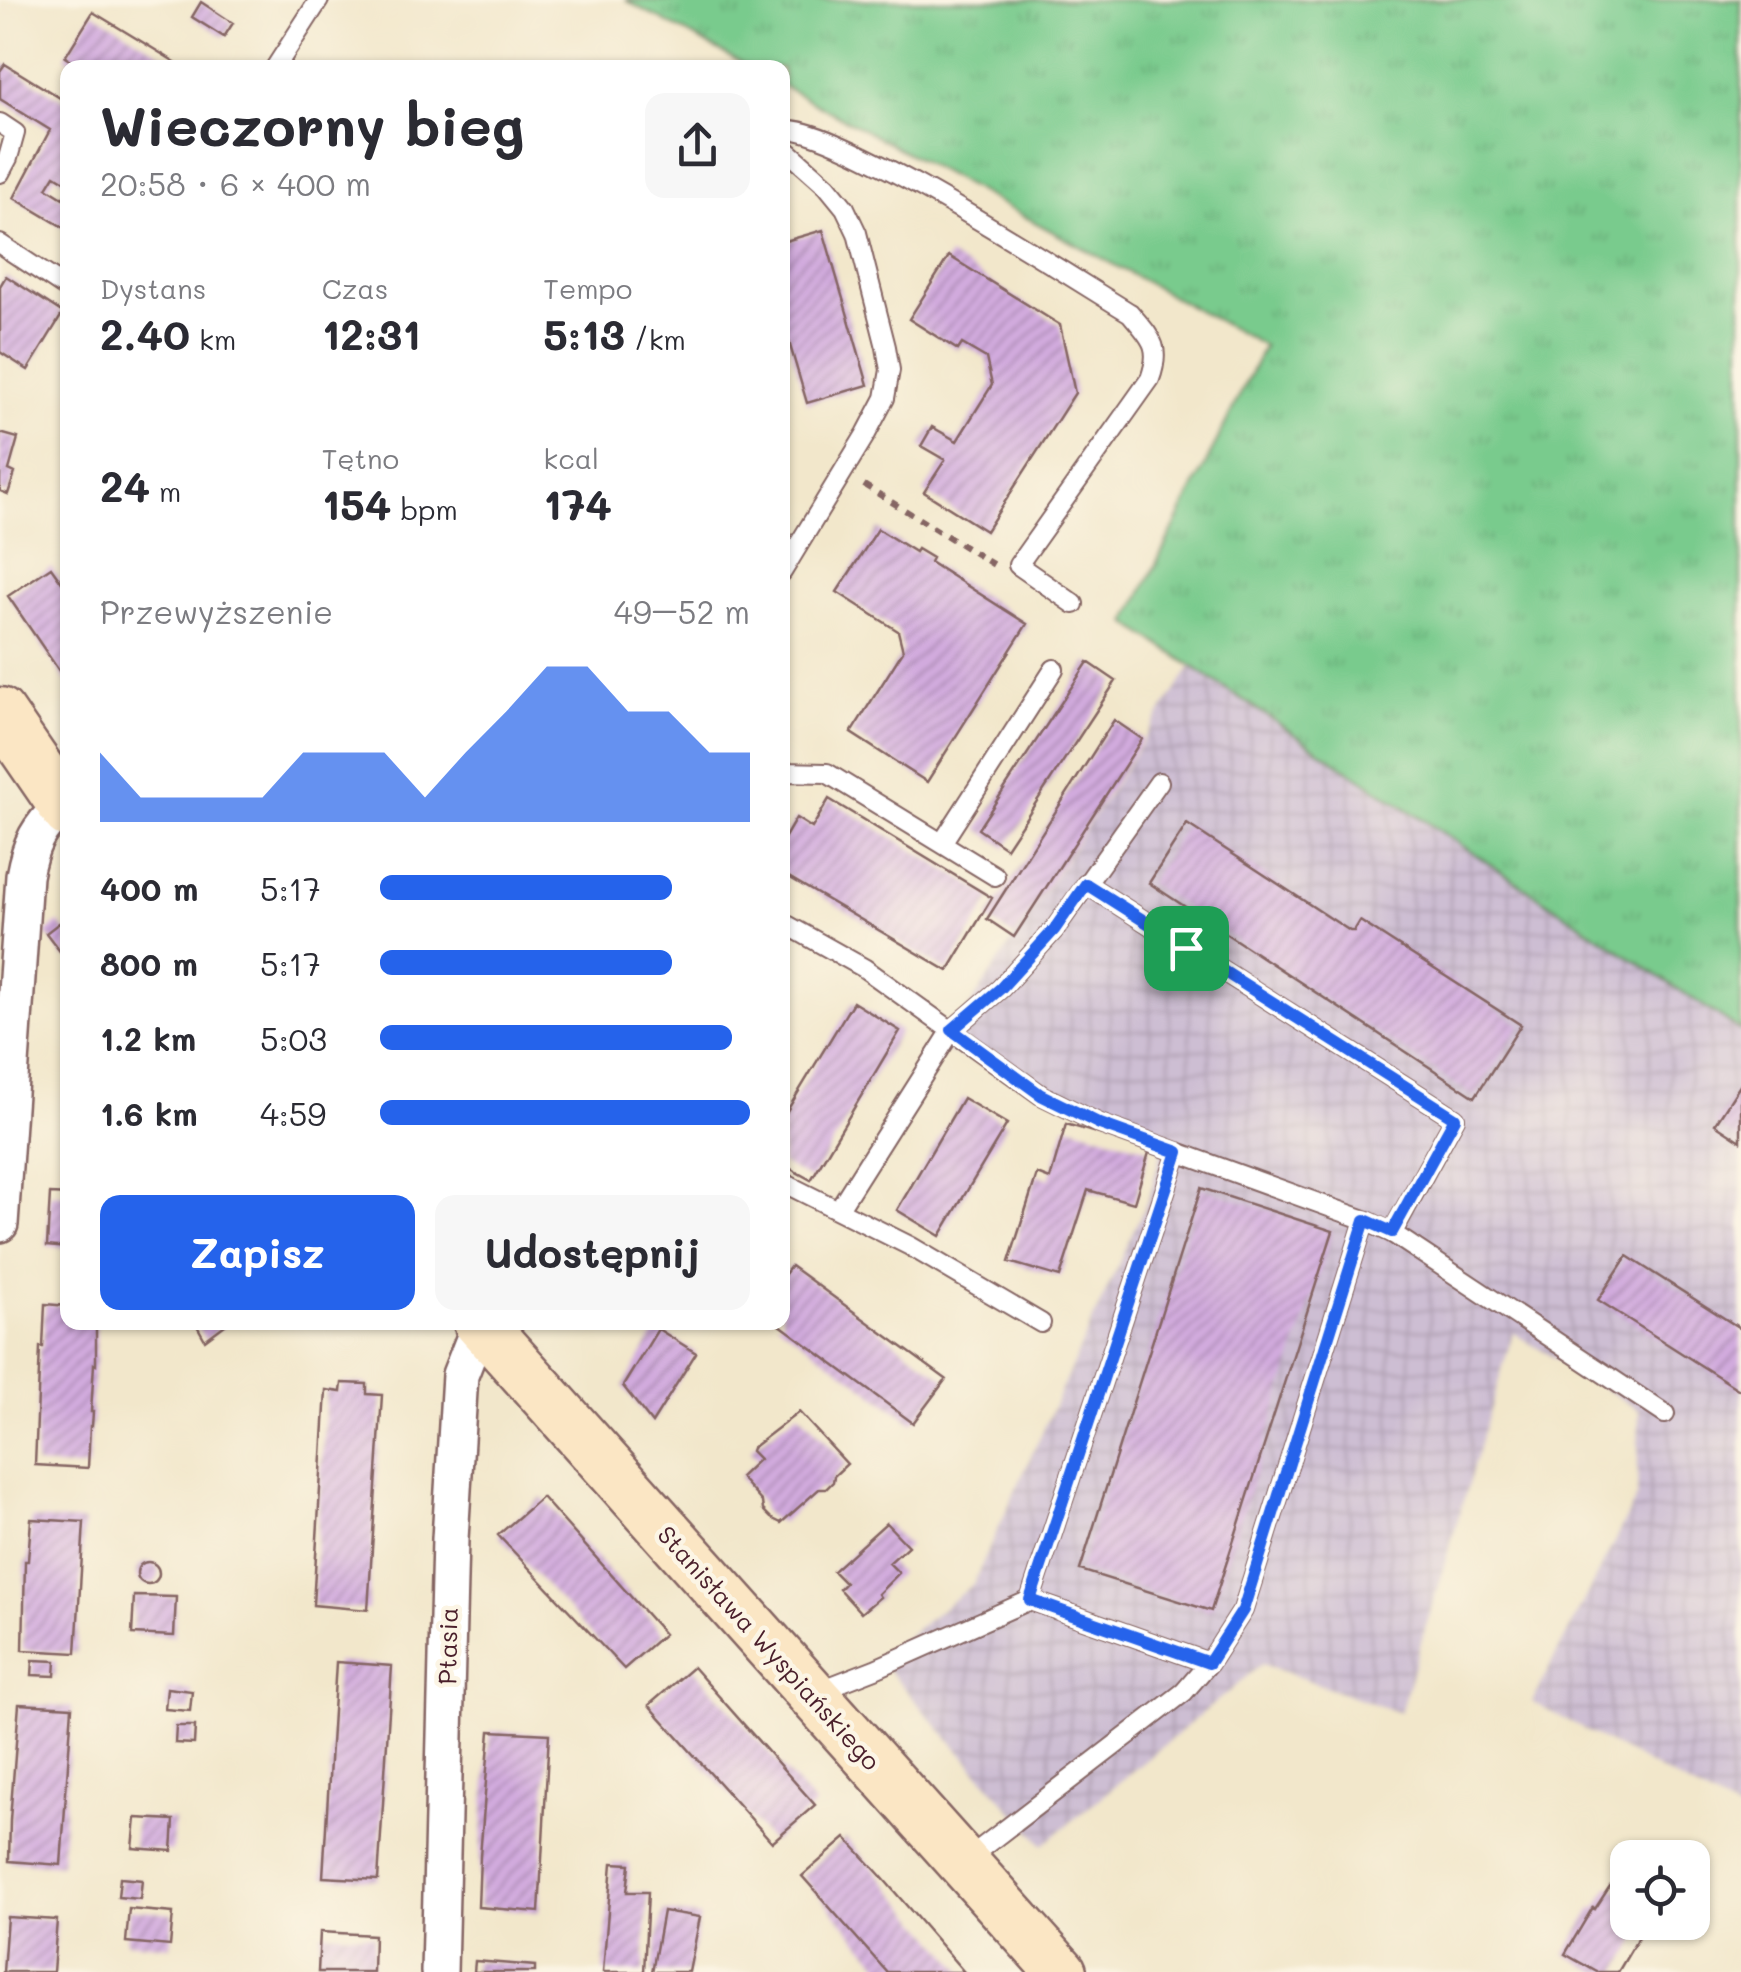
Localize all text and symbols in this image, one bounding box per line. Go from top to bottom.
text: Wieczorny bieg [100,88,525,160]
button: share [645,93,750,198]
text: 20:58 · 6 × 400 m [100,162,371,204]
text: Dystans [100,270,206,306]
text: Czas [322,270,388,306]
text: Tempo [543,270,632,306]
text: 2.40 [100,306,190,361]
text: 12:31 [322,306,421,361]
text: 5:13 [543,306,625,361]
text: km [190,321,236,357]
text: /km [625,321,686,357]
text: Tętno [322,440,399,476]
text: kcal [543,440,599,476]
text: 24 [100,458,150,513]
text: m [150,473,181,509]
text: 154 [322,476,391,531]
text: 174 [543,476,612,531]
text: bpm [391,491,458,527]
text: Przewyższenie [100,590,333,632]
text: 49–52 m [614,590,750,632]
text: 400 m [100,867,198,909]
text: 5:17 [260,867,321,909]
pin [1144,906,1229,991]
icon: arrive [1159,921,1214,976]
text: 800 m [100,942,198,984]
text: 5:17 [260,942,321,984]
text: 1.2 km [100,1017,196,1059]
text: 5:03 [260,1017,327,1059]
text: 1.6 km [100,1092,198,1134]
text: 4:59 [260,1092,326,1134]
button: Zapisz [100,1195,415,1310]
button: Udostępnij [435,1195,750,1310]
street label: Stanisława Wyspiańskiego [651,1518,888,1777]
street label: Ptasia [430,1607,464,1685]
map controls [1610,1840,1710,1940]
button: locate [1610,1840,1710,1940]

